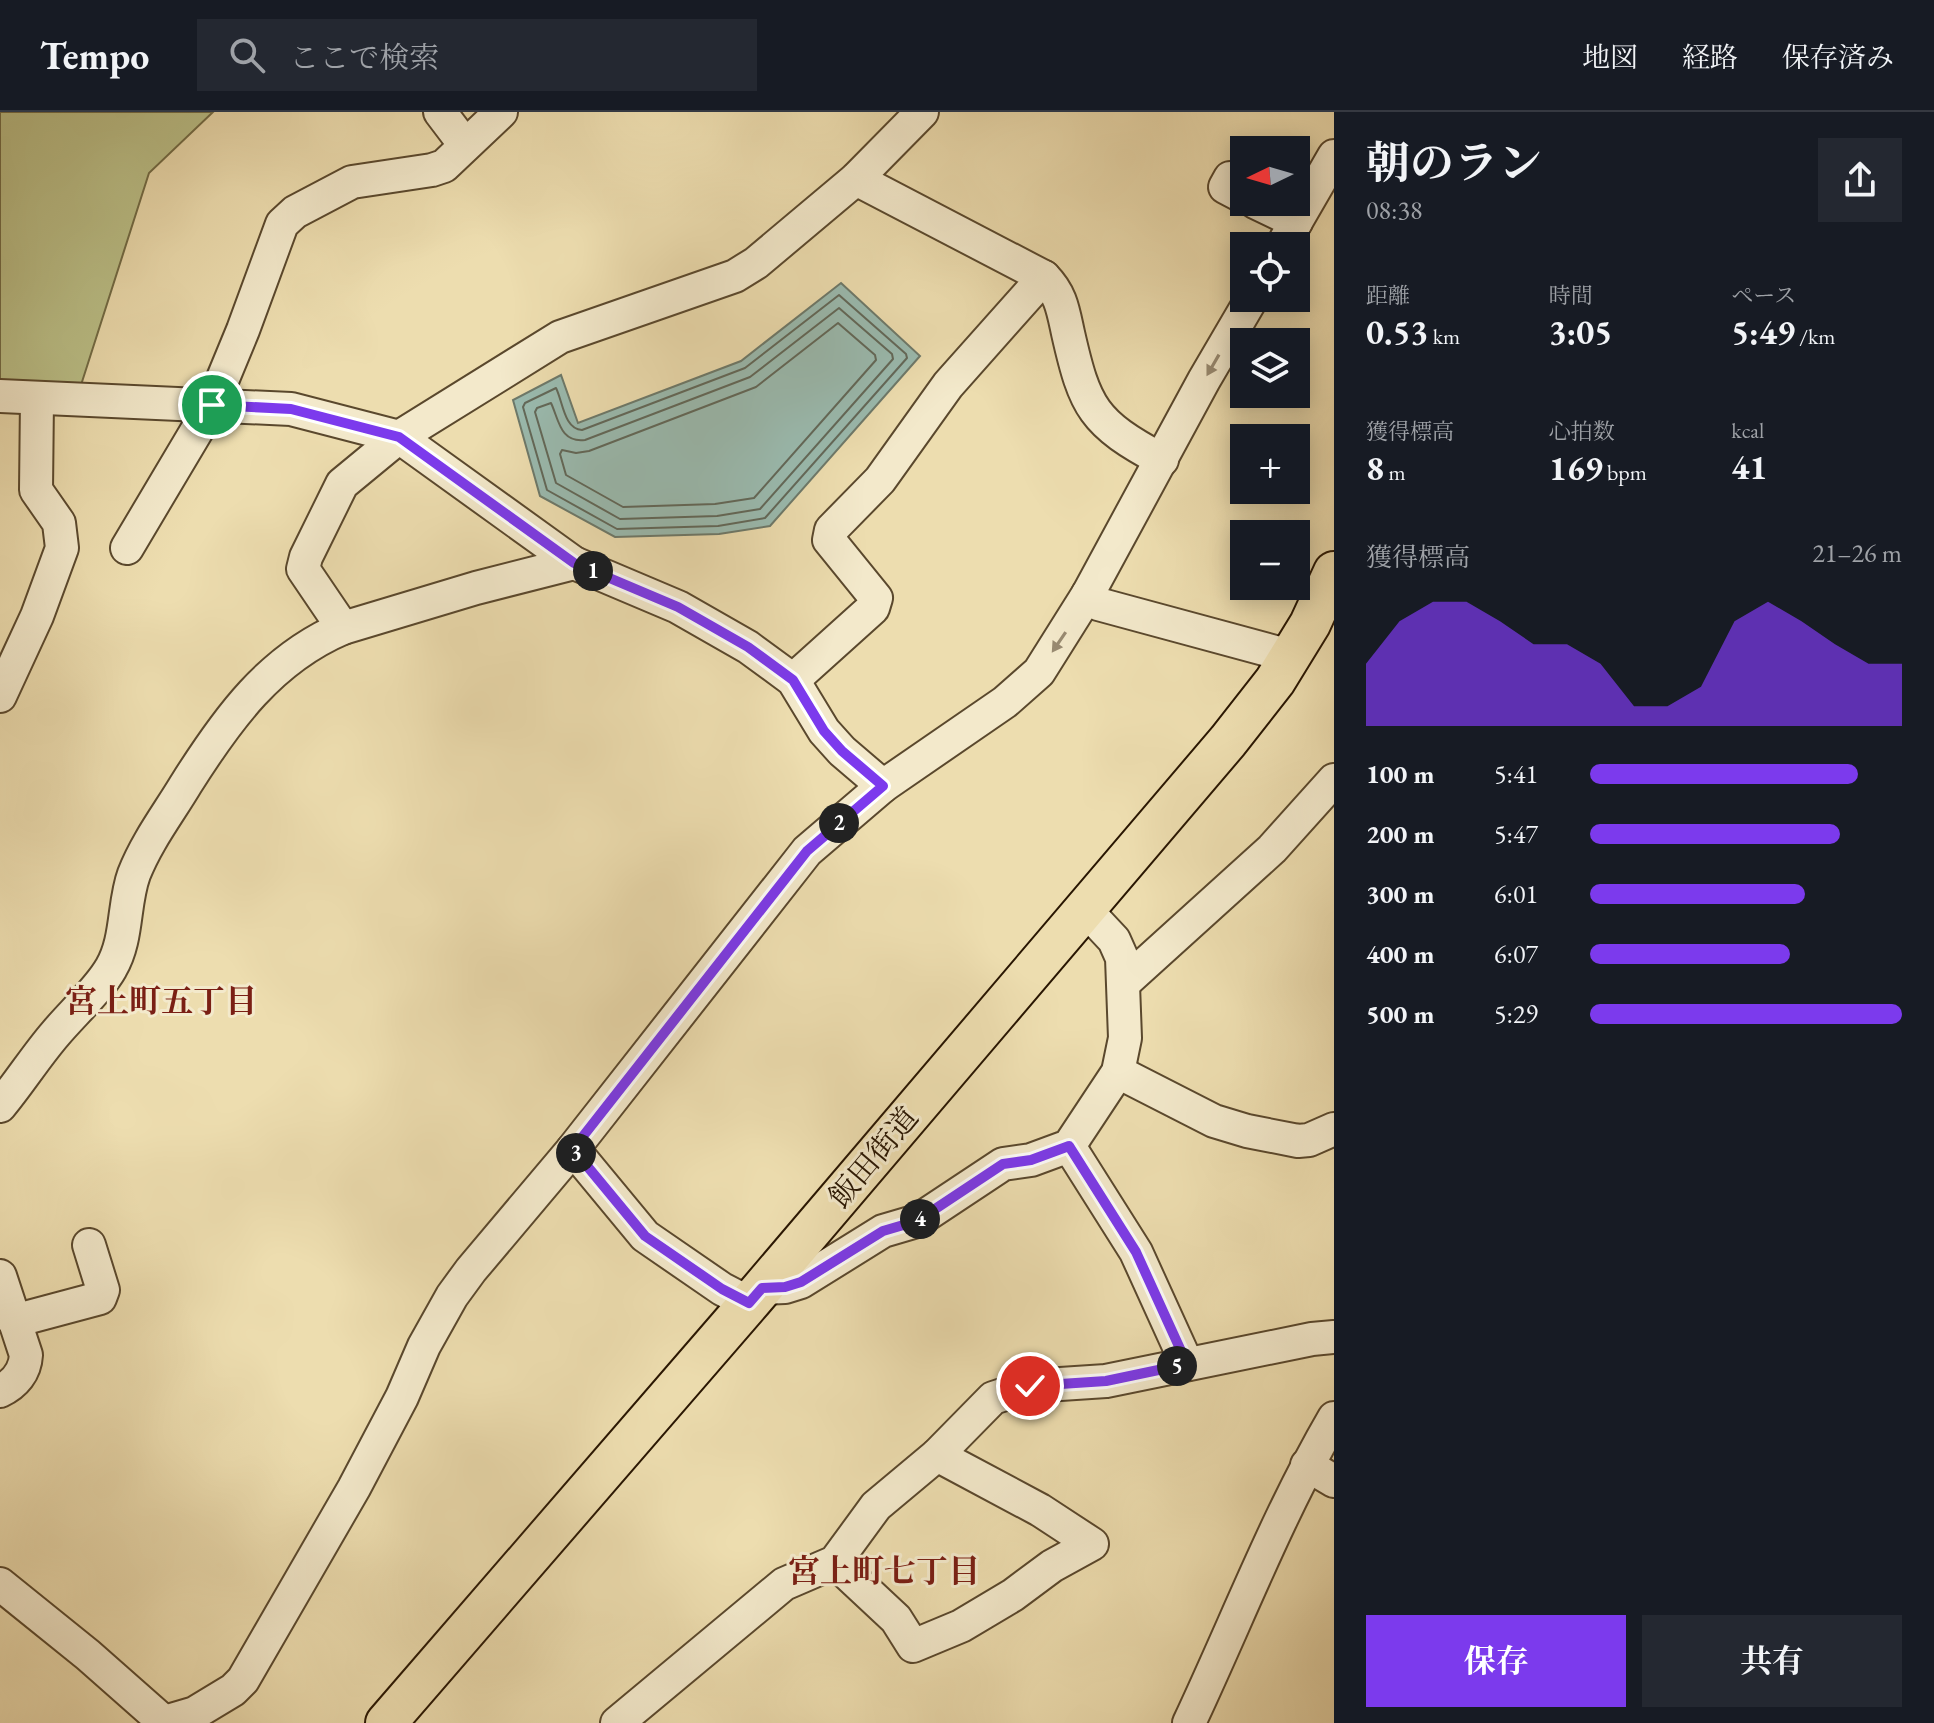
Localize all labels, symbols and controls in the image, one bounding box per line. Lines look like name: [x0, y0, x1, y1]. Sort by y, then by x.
search box: [197, 19, 757, 91]
text: Tempo: [40, 31, 149, 80]
icon: search: [225, 33, 269, 77]
text: ここで検索: [289, 38, 439, 77]
text: 地図: [1582, 39, 1638, 75]
text: 経路: [1682, 39, 1738, 75]
text: 保存済み: [1782, 39, 1894, 75]
text: 朝のラン: [1366, 134, 1542, 191]
north arrow: [1230, 136, 1310, 216]
map controls: [1230, 136, 1310, 600]
button: share: [1818, 138, 1902, 222]
text: 08:38: [1366, 193, 1422, 227]
button: locate: [1230, 232, 1310, 312]
text: 距離: [1366, 281, 1410, 310]
text: 時間: [1549, 281, 1593, 310]
text: ペース: [1731, 281, 1796, 310]
text: 0.53: [1366, 310, 1428, 354]
text: 3:05: [1549, 310, 1612, 354]
text: 5:49: [1731, 310, 1795, 354]
text: km: [1428, 322, 1460, 351]
text: /km: [1795, 322, 1836, 351]
button: layers: [1230, 328, 1310, 408]
one-way arrow: [1206, 354, 1220, 377]
pin: [178, 371, 246, 439]
icon: arrive: [190, 383, 234, 427]
text: kcal: [1731, 416, 1764, 445]
text: 獲得標高: [1366, 417, 1454, 446]
text: 心拍数: [1549, 417, 1615, 446]
button: +: [1230, 424, 1310, 504]
text: 41: [1731, 445, 1767, 489]
text: 8: [1366, 446, 1384, 490]
text: 169: [1549, 446, 1603, 490]
text: m: [1384, 458, 1406, 487]
text: bpm: [1603, 458, 1647, 487]
button: −: [1230, 520, 1310, 600]
text: 21–26 m: [1812, 536, 1902, 570]
text: 獲得標高: [1366, 540, 1470, 574]
pin: 1: [573, 551, 613, 591]
text: 1: [587, 556, 599, 585]
one-way arrow: [1052, 631, 1067, 652]
text: 100 m: [1366, 757, 1434, 791]
text: 5:41: [1494, 757, 1538, 791]
pin: 2: [819, 803, 859, 843]
text: 2: [833, 808, 845, 837]
text: 200 m: [1366, 817, 1434, 851]
text: 5:47: [1494, 817, 1538, 851]
text: 300 m: [1366, 877, 1434, 911]
text: 6:01: [1494, 877, 1538, 911]
text: 400 m: [1366, 937, 1434, 971]
text: 6:07: [1494, 937, 1538, 971]
district label: 宮上町五丁目: [65, 980, 257, 1022]
text: 500 m: [1366, 997, 1434, 1031]
text: 5:29: [1494, 997, 1538, 1031]
street label: 飯田街道: [819, 1099, 927, 1215]
pin: 3: [556, 1133, 596, 1173]
text: 3: [570, 1138, 582, 1167]
pin: 4: [900, 1199, 940, 1239]
text: 4: [914, 1204, 926, 1233]
pin: 5: [1157, 1346, 1197, 1386]
text: 5: [1171, 1351, 1183, 1380]
pin: [996, 1352, 1064, 1420]
icon: check: [1008, 1364, 1052, 1408]
district label: 宮上町七丁目: [788, 1550, 980, 1592]
button: 保存: [1366, 1615, 1626, 1707]
button: 共有: [1642, 1615, 1902, 1707]

